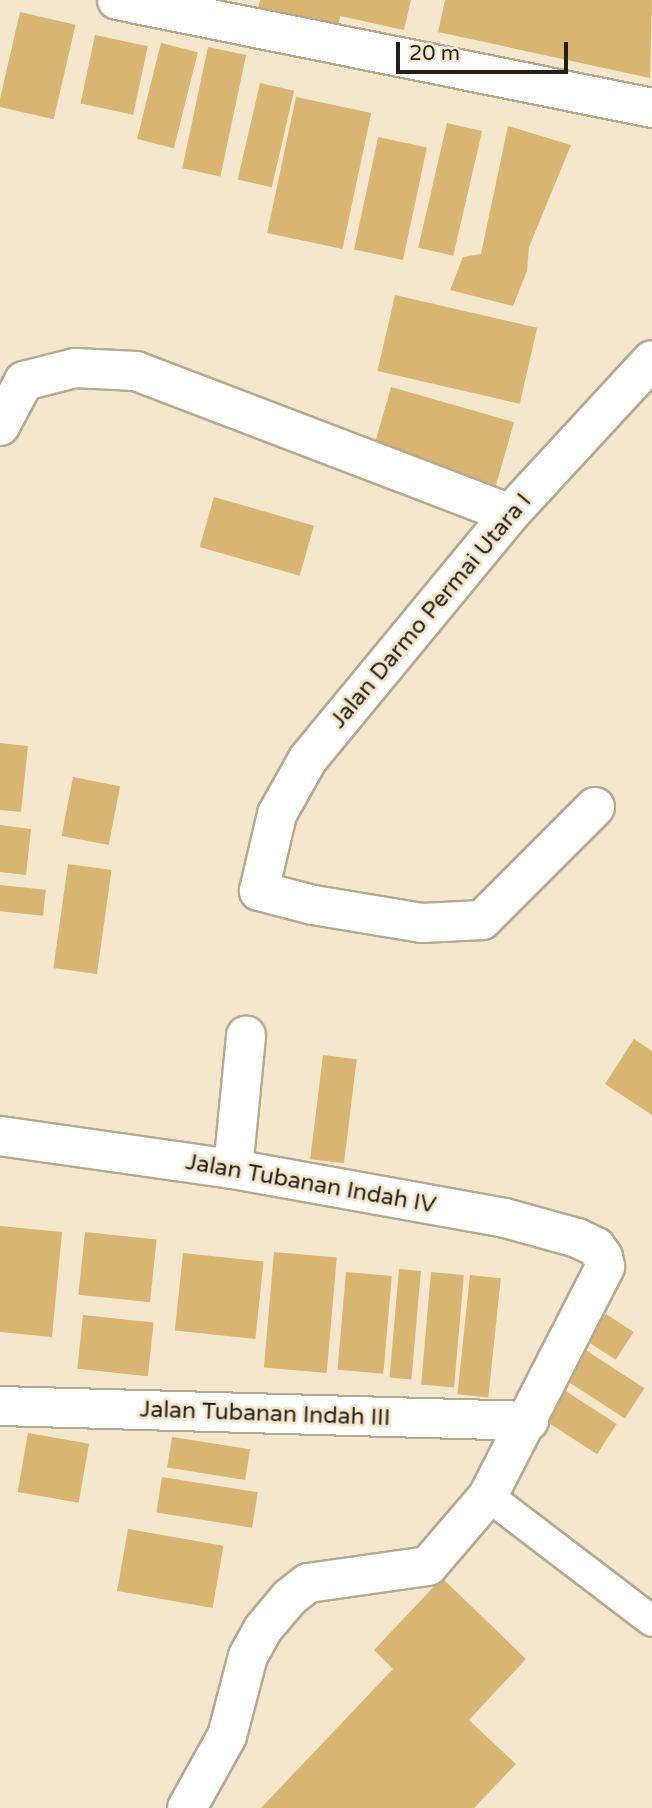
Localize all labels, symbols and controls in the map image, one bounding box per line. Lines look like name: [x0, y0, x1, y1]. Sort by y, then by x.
scale bar: [400, 28, 572, 72]
text: 20 m: [409, 41, 460, 66]
street label: Jalan Darmo Permai Utara I: [325, 488, 537, 734]
street label: Jalan Tubanan Indah IV: [184, 1148, 438, 1220]
street label: Jalan Tubanan Indah III: [139, 1396, 391, 1432]

